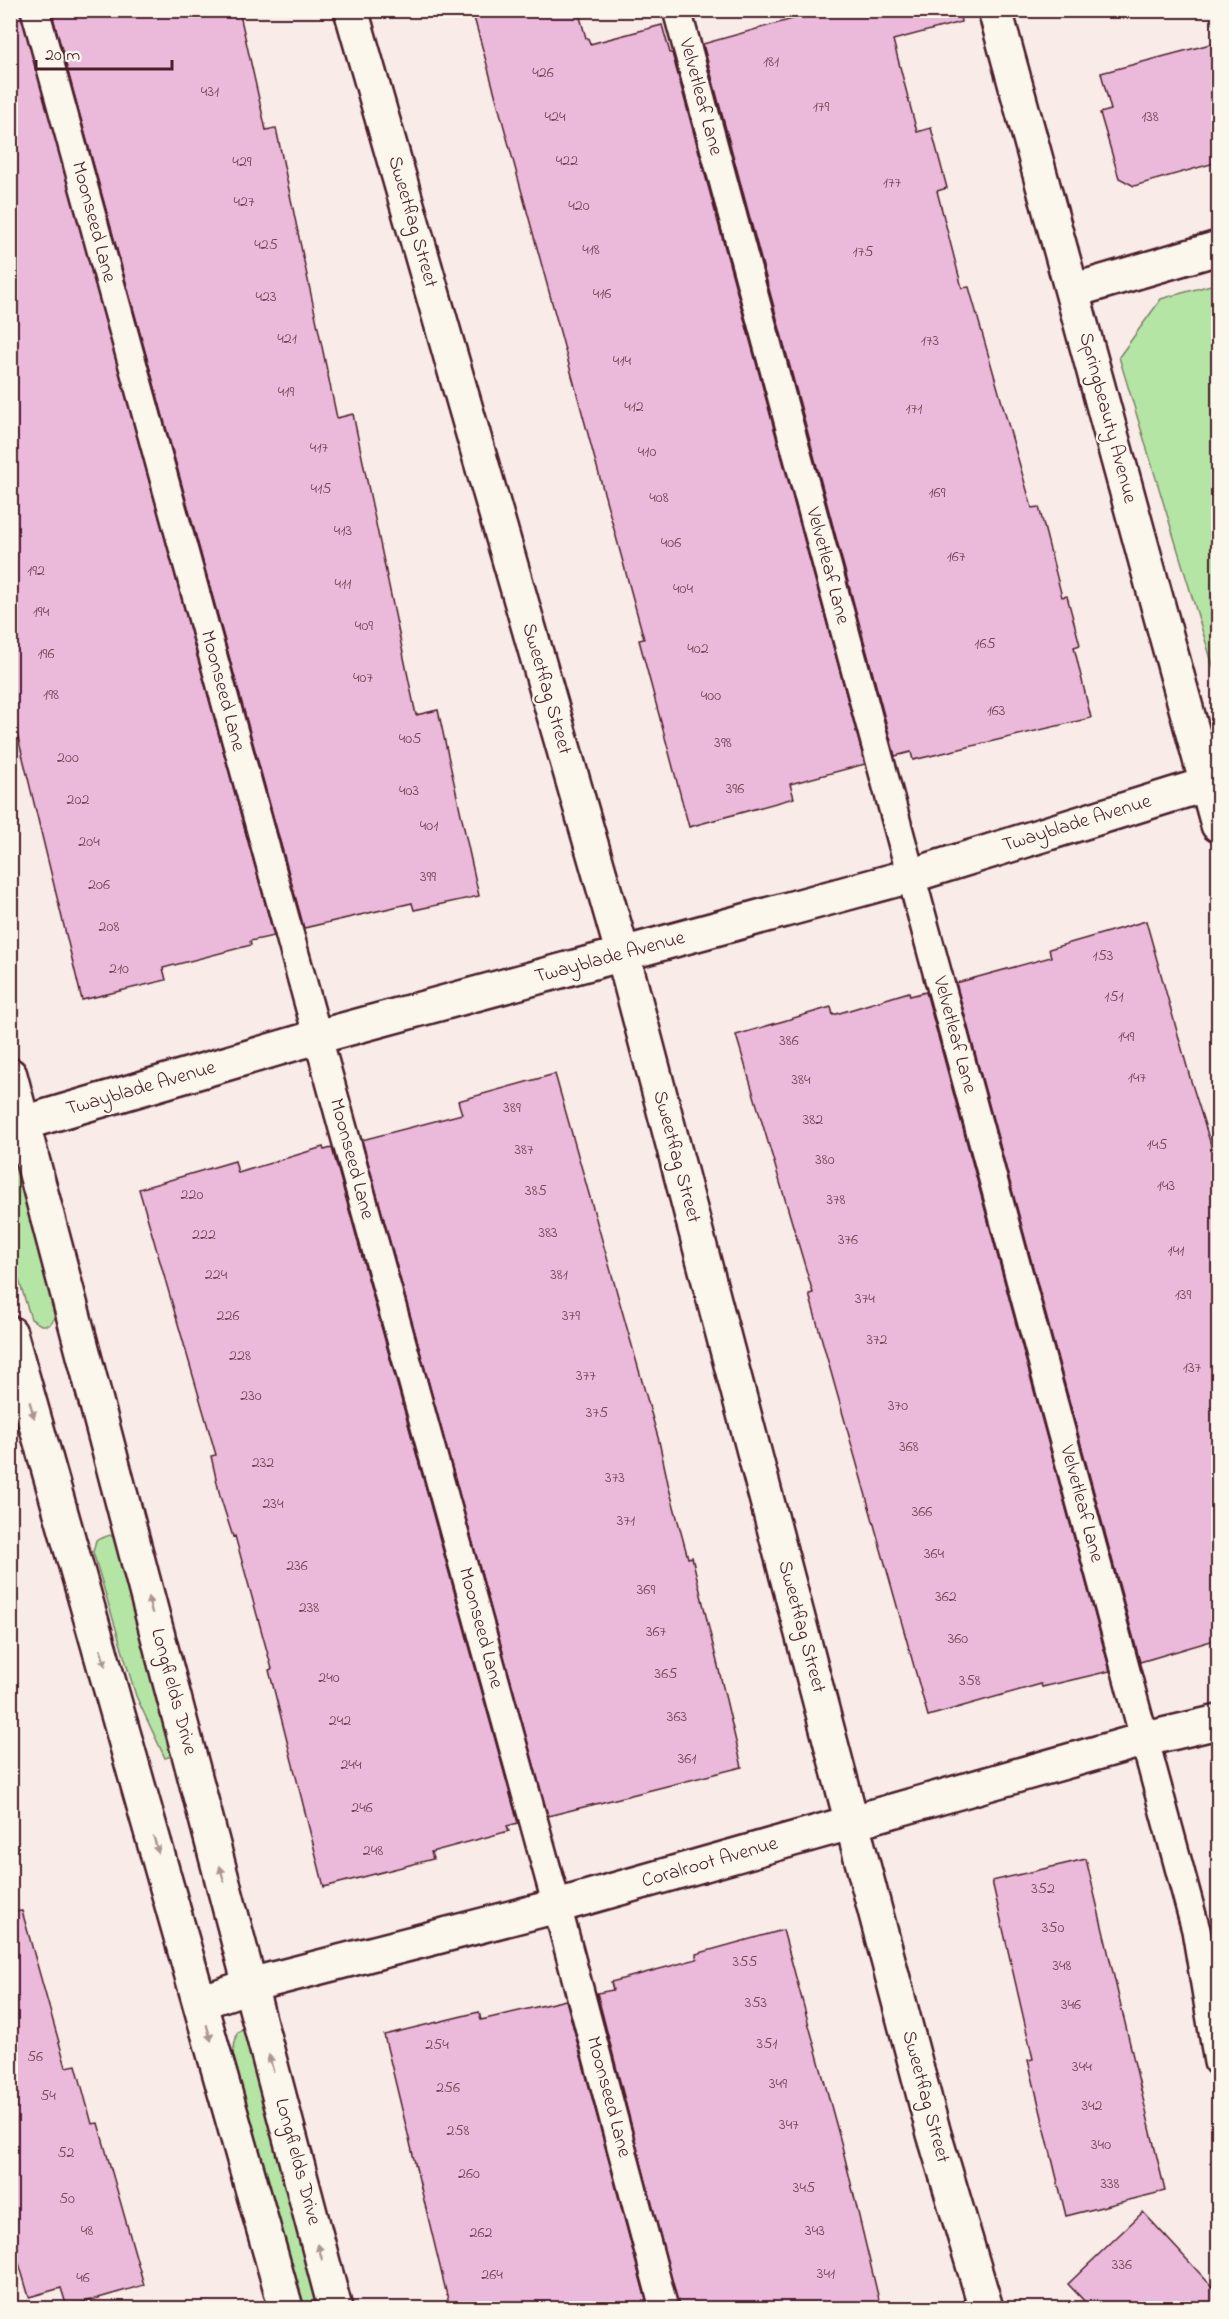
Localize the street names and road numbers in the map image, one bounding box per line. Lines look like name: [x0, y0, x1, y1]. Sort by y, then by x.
street label: Velvetleaf Lane: [670, 34, 730, 159]
street label: Sweetflag Street: [378, 153, 445, 292]
street label: Moonseed Lane: [63, 158, 123, 286]
street label: Springbeauty Avenue: [1069, 329, 1144, 507]
street label: Velvetleaf Lane: [797, 503, 857, 628]
street label: Sweetflag Street: [512, 620, 579, 759]
street label: Moonseed Lane: [192, 627, 252, 755]
street label: Twayblade Avenue: [999, 788, 1155, 860]
street label: Twayblade Avenue: [532, 924, 688, 992]
street label: Velvetleaf Lane: [924, 972, 984, 1097]
street label: Twayblade Avenue: [63, 1054, 219, 1124]
street label: Sweetflag Street: [643, 1088, 708, 1227]
street label: Moonseed Lane: [321, 1095, 381, 1223]
street label: Velvetleaf Lane: [1051, 1441, 1111, 1566]
street label: Sweetflag Street: [768, 1558, 833, 1697]
street label: Moonseed Lane: [450, 1564, 510, 1692]
street label: Longfields Drive: [141, 1625, 204, 1759]
street label: Coralroot Avenue: [639, 1830, 781, 1896]
street label: Sweetflag Street: [892, 2028, 957, 2167]
street label: Moonseed Lane: [578, 2033, 638, 2161]
street label: Longfields Drive: [265, 2095, 328, 2229]

